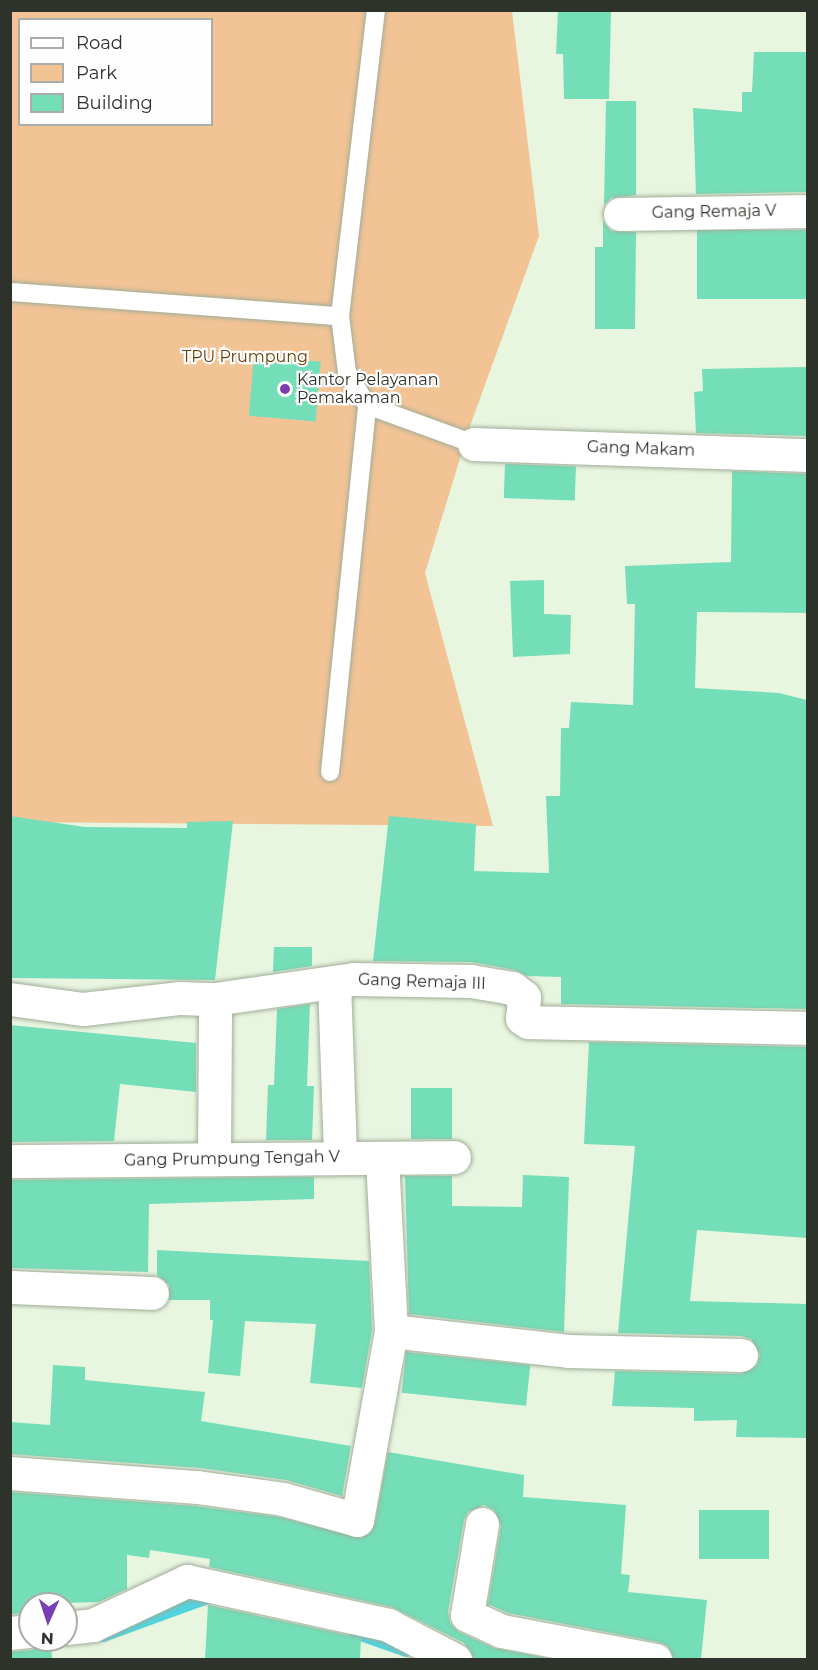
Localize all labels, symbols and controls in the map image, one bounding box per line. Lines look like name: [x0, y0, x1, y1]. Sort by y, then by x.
legend: [18, 18, 213, 126]
text: Road: [76, 32, 123, 54]
text: Park: [76, 62, 117, 84]
text: Building: [76, 92, 153, 114]
street label: Gang Remaja V: [652, 201, 776, 223]
park label: TPU Prumpung: [182, 347, 308, 367]
place label: Kantor Pelayanan Pemakaman: [297, 370, 438, 408]
marker: Kantor Pelayanan Pemakaman: [278, 382, 292, 396]
street label: Gang Makam: [587, 438, 695, 460]
street label: Gang Remaja III: [358, 970, 486, 994]
street label: Gang Prumpung Tengah V: [124, 1148, 340, 1170]
north arrow: [18, 1592, 78, 1652]
text: N: [40, 1629, 54, 1648]

